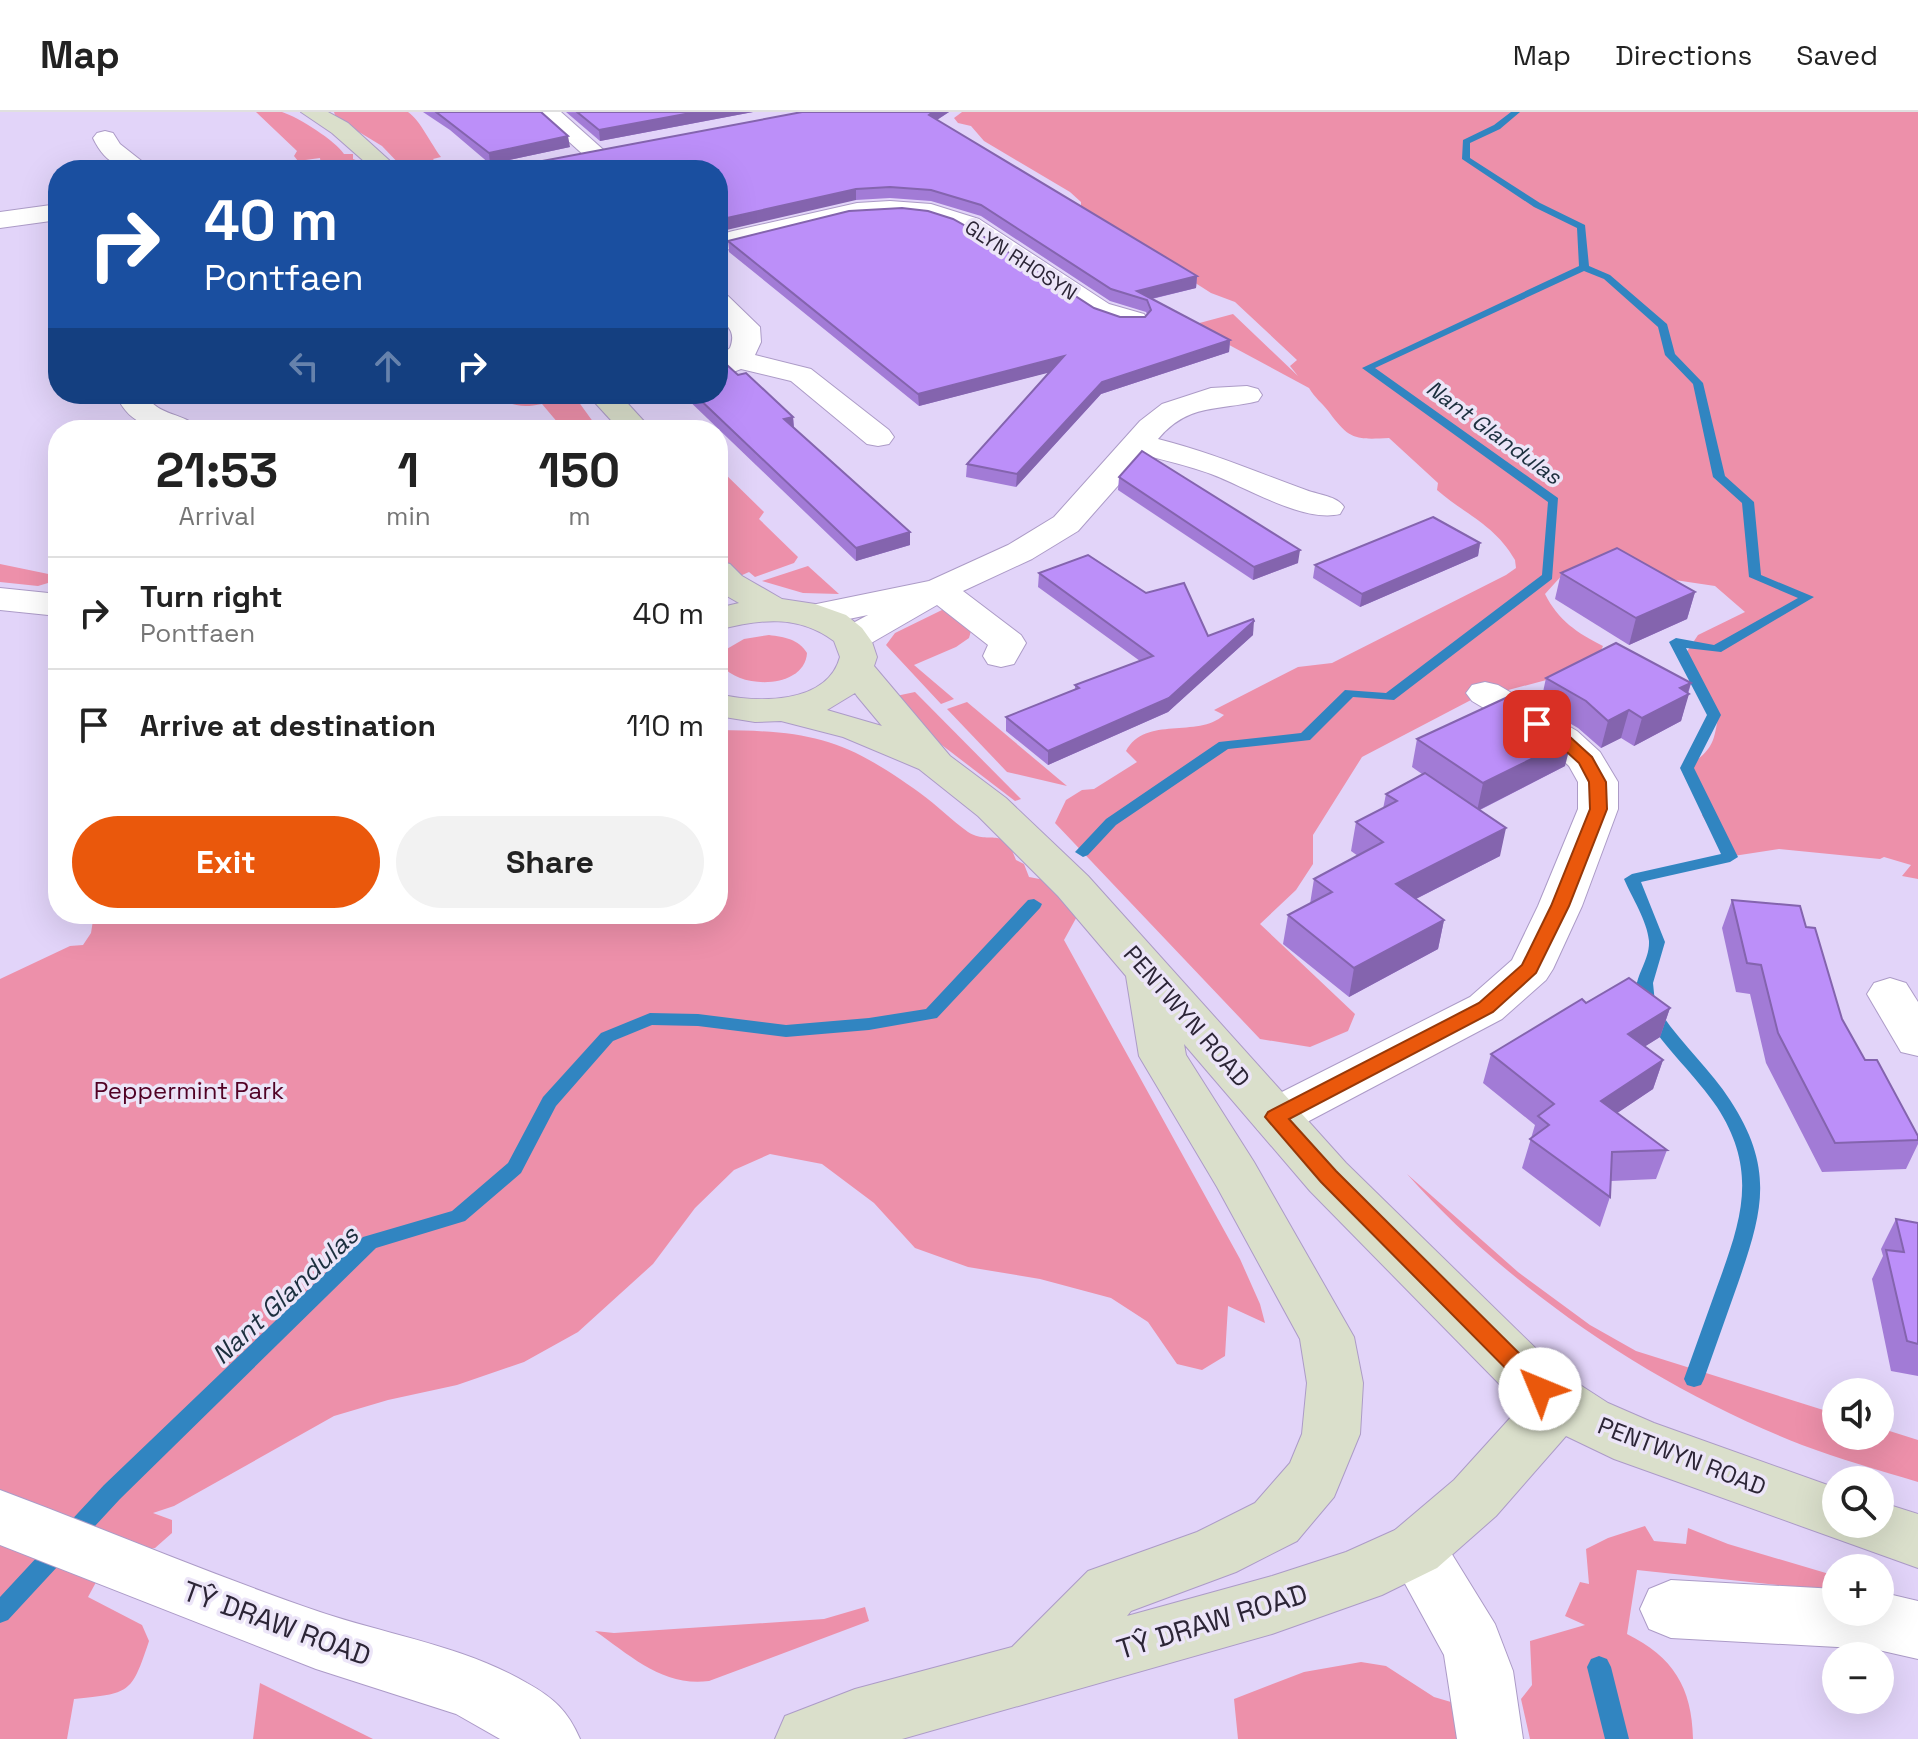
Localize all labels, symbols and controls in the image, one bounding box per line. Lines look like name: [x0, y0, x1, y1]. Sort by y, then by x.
text: Map: [40, 31, 120, 79]
text: Map: [1513, 37, 1571, 73]
text: Directions: [1615, 37, 1752, 73]
text: Saved: [1796, 37, 1878, 73]
text: 40 m: [204, 185, 338, 256]
icon: right: [72, 192, 176, 296]
street label: GLYN RHOSYN: [960, 214, 1082, 306]
text: Pontfaen: [204, 255, 364, 301]
icon: left: [282, 344, 326, 388]
icon: ahead: [366, 344, 410, 388]
icon: right: [450, 344, 494, 388]
water label: Nant Glandulas: [1421, 374, 1568, 491]
text: 21:53: [156, 440, 278, 501]
text: 1: [398, 440, 419, 501]
text: 150: [539, 440, 620, 501]
text: Arrival: [178, 499, 256, 533]
text: min: [386, 499, 431, 533]
text: m: [568, 499, 591, 533]
text: Turn right: [140, 577, 283, 616]
icon: right: [72, 591, 116, 635]
text: 40 m: [633, 594, 704, 633]
text: Pontfaen: [140, 616, 255, 650]
pin: [1503, 690, 1571, 758]
icon: arrive: [1515, 702, 1559, 746]
icon: arrive: [72, 703, 116, 747]
text: Arrive at destination: [140, 706, 436, 745]
text: 110 m: [626, 706, 704, 745]
button: Exit: [72, 816, 380, 908]
button: Share: [396, 816, 704, 908]
street label: PENTWYN ROAD: [1117, 939, 1257, 1093]
park label: Peppermint Park: [94, 1075, 284, 1106]
water label: Nant Glandulas: [204, 1217, 366, 1372]
position arrow: [1498, 1347, 1582, 1431]
map controls: [1822, 1378, 1894, 1714]
button: sound: [1822, 1378, 1894, 1450]
street label: PENTWYN ROAD: [1593, 1410, 1771, 1502]
button: search: [1822, 1466, 1894, 1538]
button: +: [1822, 1554, 1894, 1626]
street label: TŶ DRAW ROAD: [178, 1572, 376, 1674]
street label: TŶ DRAW ROAD: [1112, 1575, 1312, 1667]
button: −: [1822, 1642, 1894, 1714]

